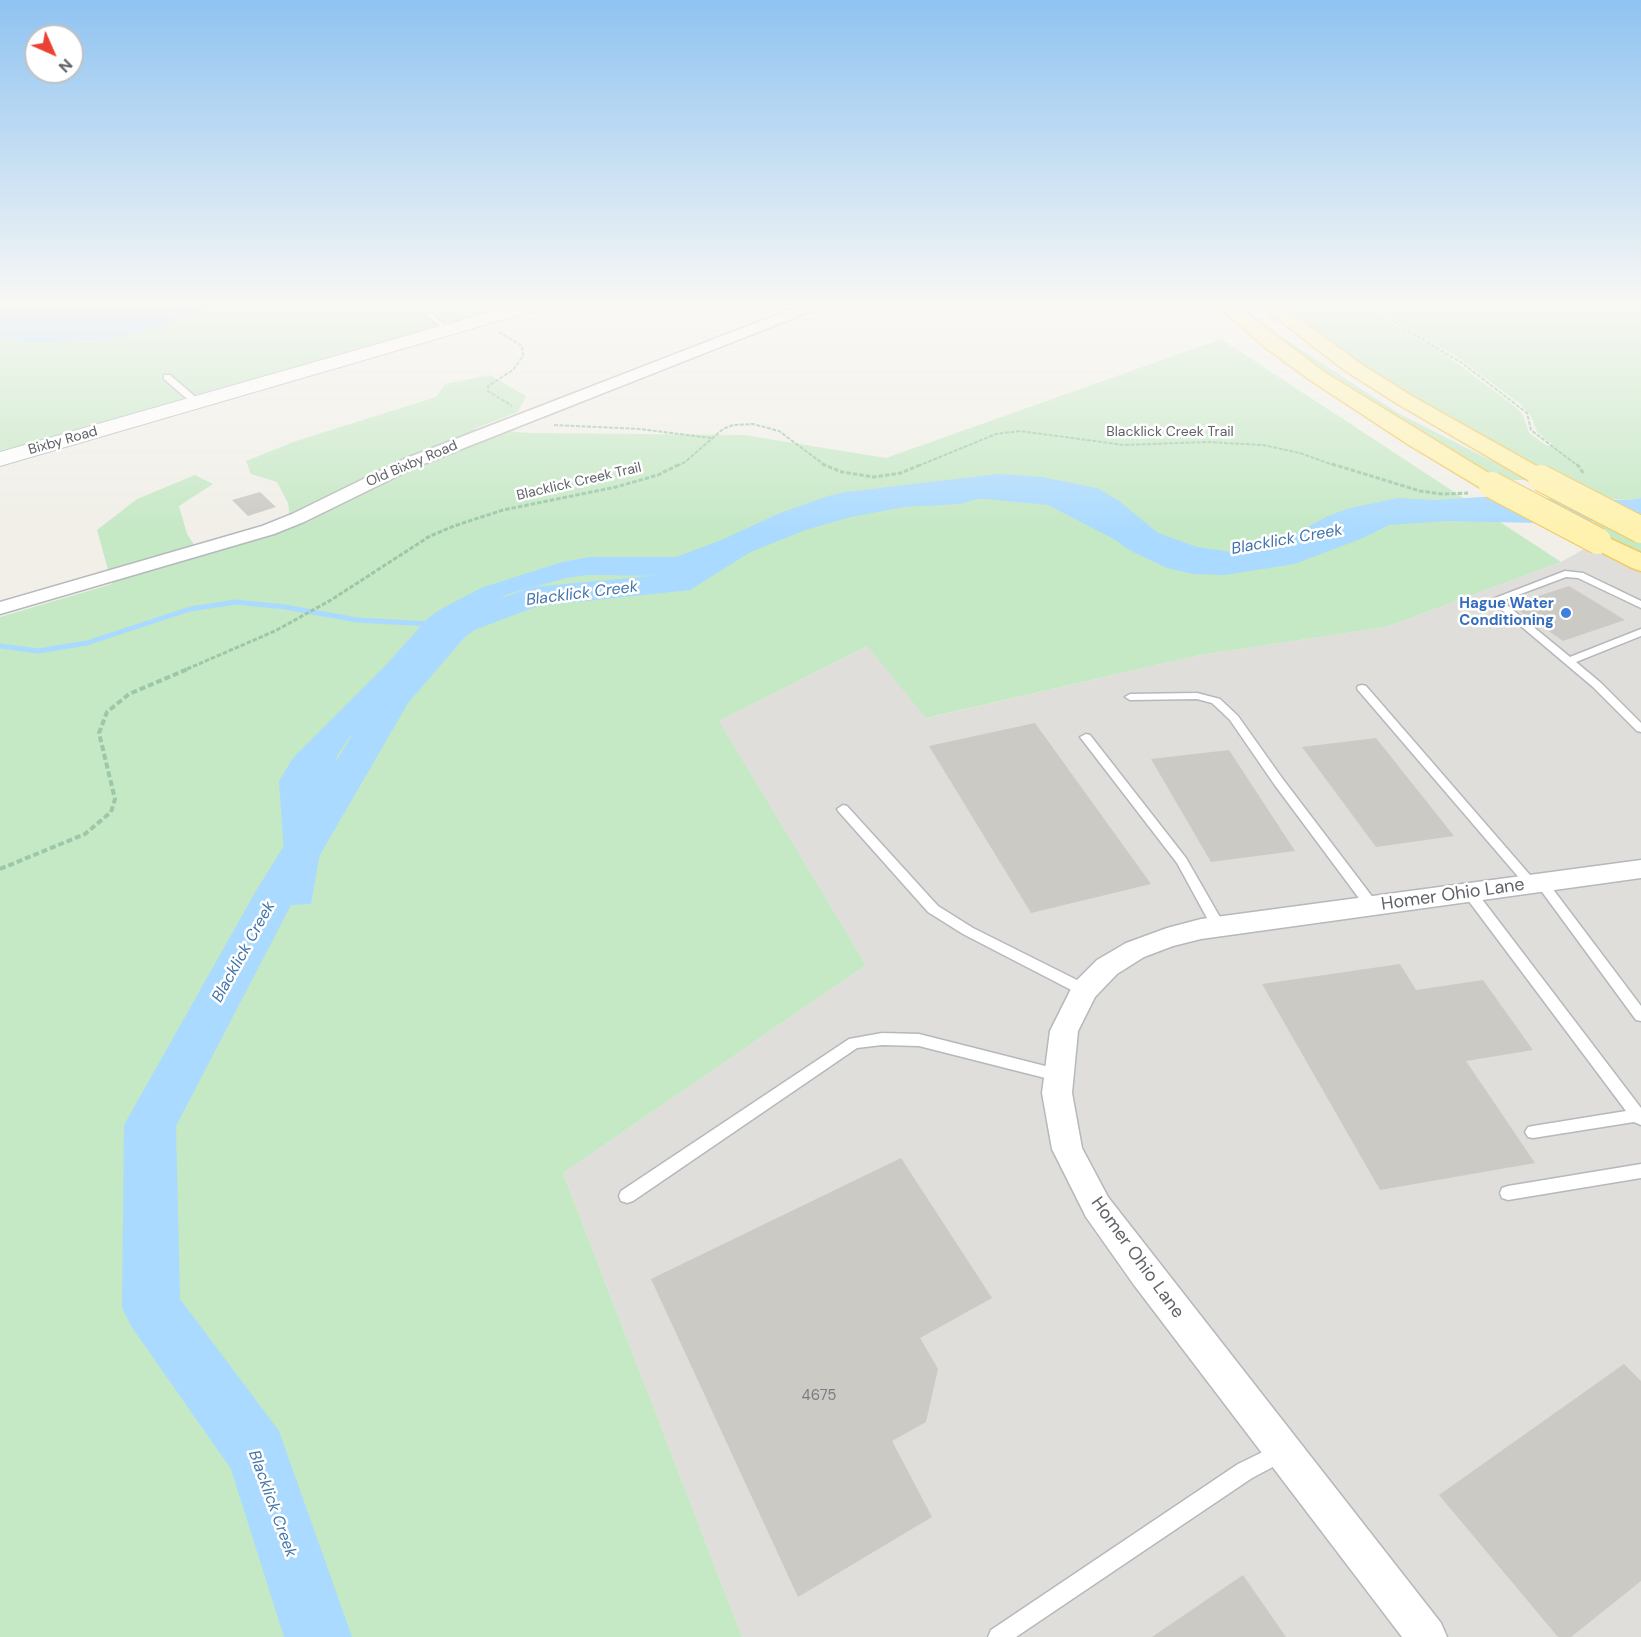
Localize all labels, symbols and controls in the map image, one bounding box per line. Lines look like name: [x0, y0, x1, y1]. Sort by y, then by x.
north arrow: [24, 24, 84, 84]
text: N: [54, 54, 77, 77]
street label: Bixby Road: [27, 423, 99, 459]
street label: Blacklick Creek Trail: [1106, 424, 1234, 440]
street label: Old Bixby Road: [364, 437, 460, 491]
street label: Blacklick Creek Trail: [515, 459, 643, 505]
water label: Blacklick Creek: [1230, 521, 1344, 559]
water label: Blacklick Creek: [525, 578, 639, 610]
place label: Hague Water Conditioning: [1459, 595, 1554, 630]
marker: Hague Water Conditioning: [1559, 606, 1573, 620]
street label: Homer Ohio Lane: [1380, 874, 1526, 916]
water label: Blacklick Creek: [208, 898, 280, 1006]
street label: Homer Ohio Lane: [1086, 1193, 1188, 1323]
house number: 4675: [802, 1387, 836, 1405]
water label: Blacklick Creek: [244, 1448, 300, 1560]

